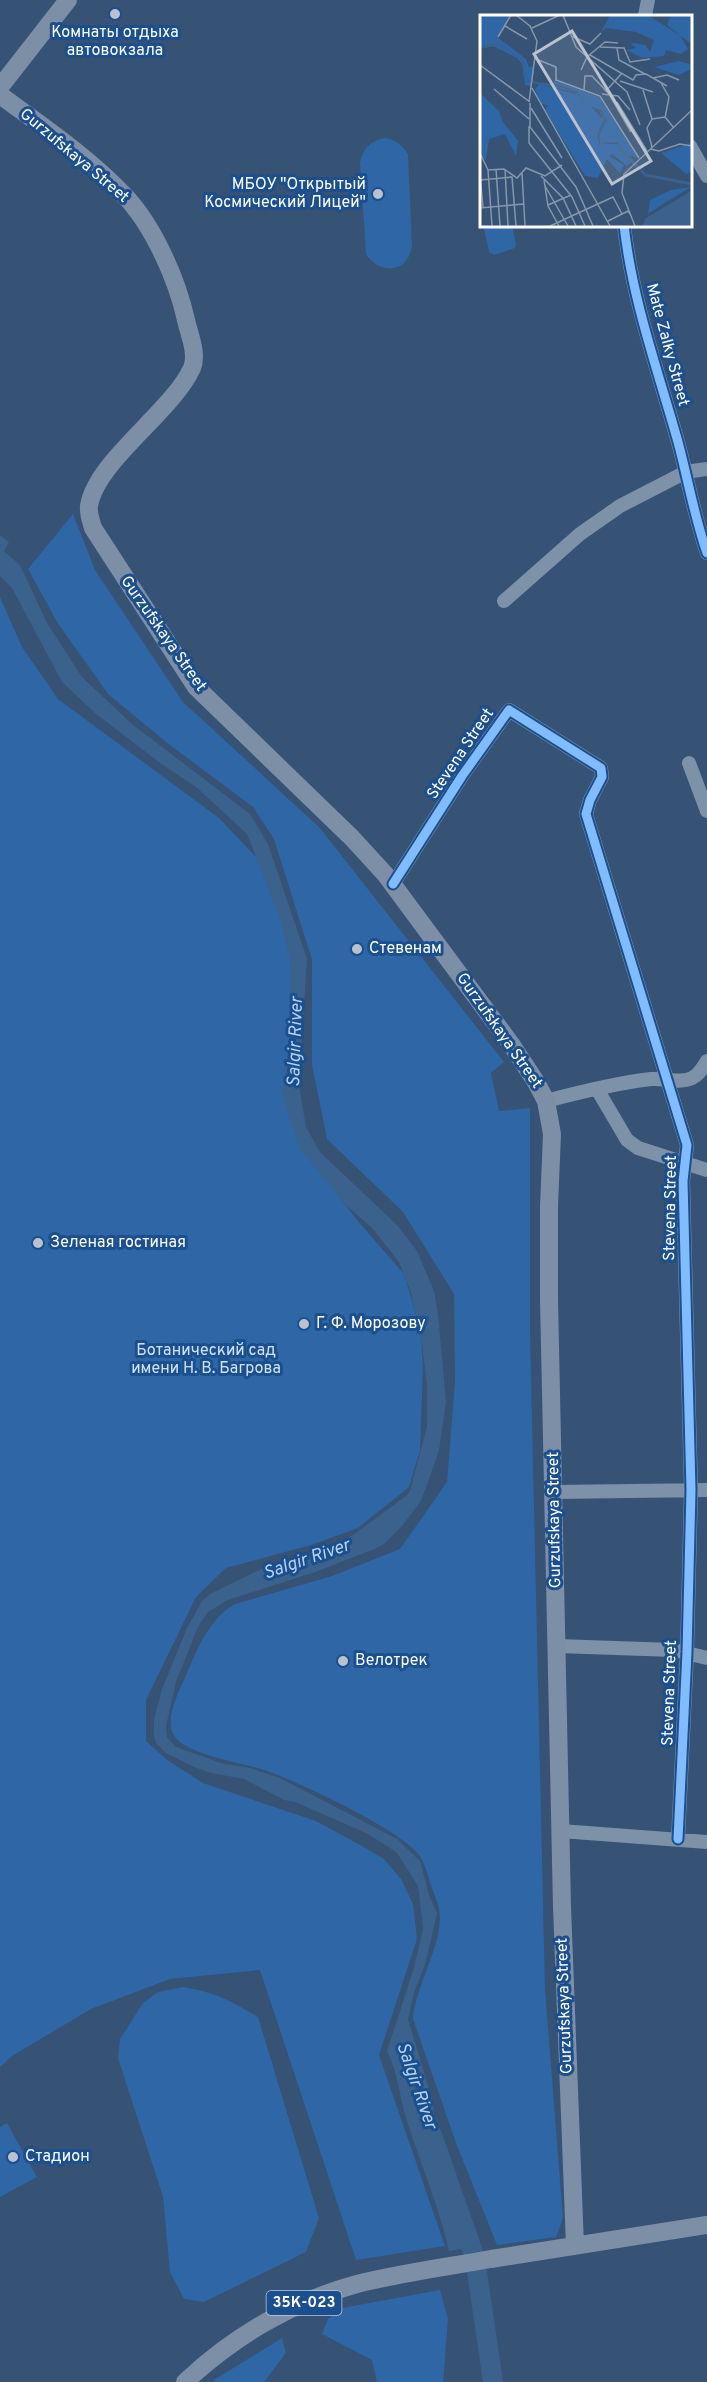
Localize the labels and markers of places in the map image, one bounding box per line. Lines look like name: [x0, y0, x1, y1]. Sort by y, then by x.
marker: Комнаты отдыха автовокзала: [108, 7, 122, 21]
place label: Комнаты отдыха автовокзала: [51, 23, 179, 61]
place label: МБОУ "Открытый Космический Лицей": [204, 175, 366, 213]
marker: МБОУ "Открытый Космический Лицей": [371, 187, 385, 201]
place label: Стевенам: [369, 939, 442, 959]
marker: Стевенам: [350, 942, 364, 956]
place label: Зеленая гостиная: [50, 1233, 186, 1253]
marker: Зеленая гостиная: [31, 1236, 45, 1250]
place label: Г. Ф. Морозову: [316, 1314, 426, 1334]
marker: Г. Ф. Морозову: [297, 1317, 311, 1331]
place label: Велотрек: [355, 1651, 428, 1671]
marker: Велотрек: [336, 1654, 350, 1668]
place label: Стадион: [25, 2147, 90, 2167]
marker: Стадион: [6, 2150, 20, 2164]

